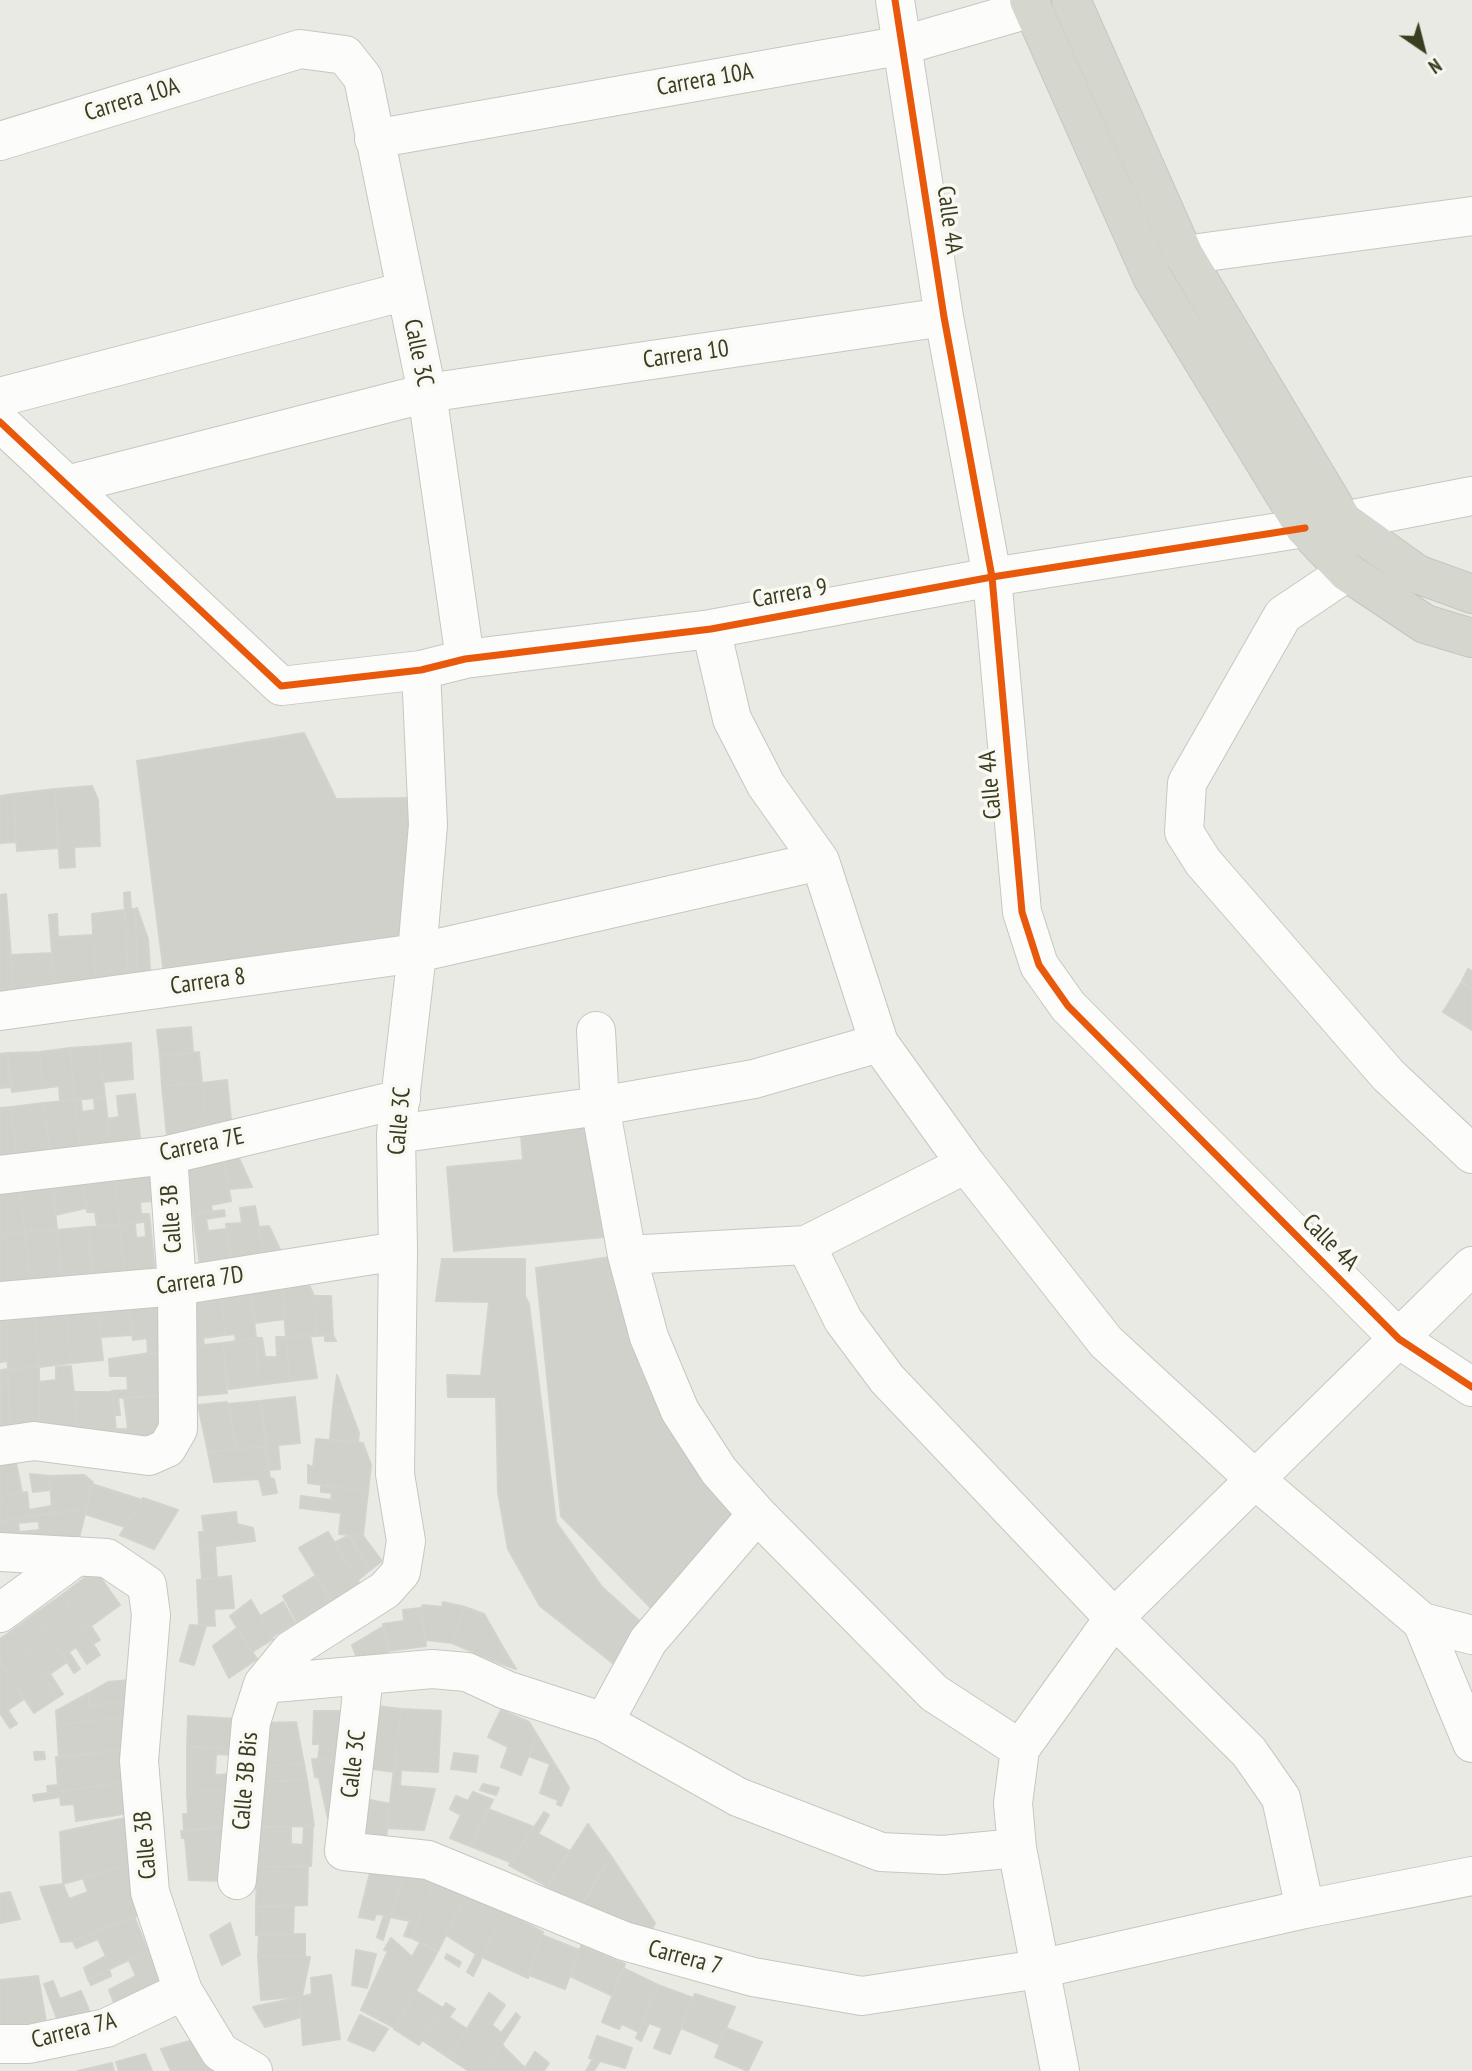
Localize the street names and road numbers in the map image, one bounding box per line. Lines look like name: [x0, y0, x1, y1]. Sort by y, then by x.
street label: Carrera 10A: [654, 57, 756, 103]
street label: Carrera 10A: [81, 72, 183, 128]
street label: Calle 4A: [930, 184, 968, 256]
street label: Calle 3C: [397, 317, 439, 389]
street label: Carrera 10: [641, 335, 731, 375]
street label: Carrera 9: [750, 573, 830, 615]
street label: Calle 4A: [974, 750, 1008, 820]
street label: Carrera 8: [169, 962, 247, 1002]
street label: Calle 3C: [383, 1086, 417, 1156]
street label: Carrera 7E: [157, 1122, 247, 1168]
street label: Calle 3B: [155, 1184, 189, 1254]
street label: Calle 4A: [1296, 1209, 1364, 1277]
street label: Carrera 7D: [154, 1261, 246, 1301]
street label: Calle 3C: [336, 1728, 372, 1800]
street label: Calle 3B Bis: [227, 1731, 265, 1831]
street label: Calle 3B: [129, 1810, 163, 1880]
street label: Carrera 7: [645, 1934, 725, 1982]
street label: Carrera 7A: [29, 2007, 119, 2055]

